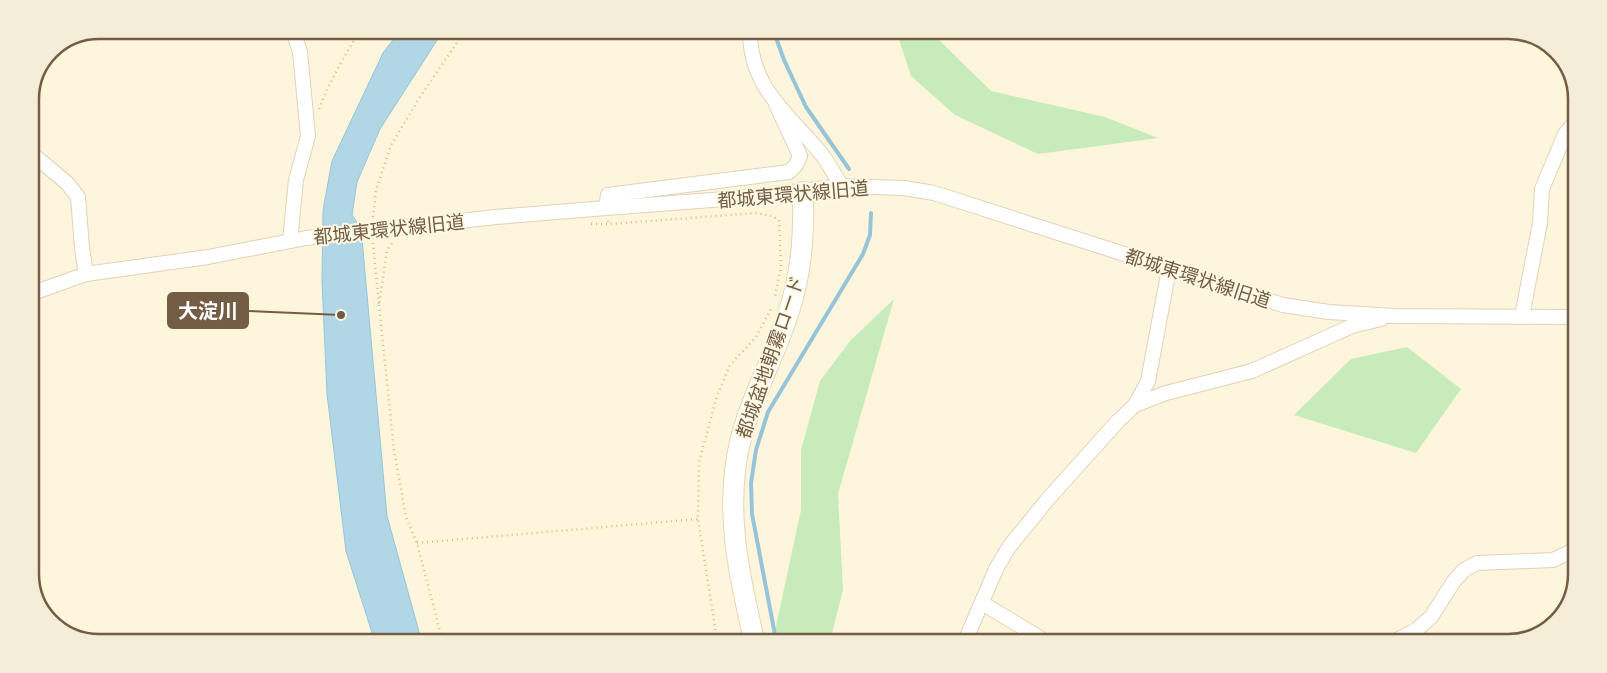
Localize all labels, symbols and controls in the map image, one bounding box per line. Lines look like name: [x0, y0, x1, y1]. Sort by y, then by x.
street label: 都城東環状線旧道: [716, 175, 870, 213]
street label: 都城東環状線旧道: [312, 209, 466, 249]
street label: 都城東環状線旧道: [1122, 243, 1274, 313]
street label: 都城盆地朝霧ロード: [731, 272, 809, 442]
callout: 大淀川: [168, 293, 248, 328]
text: 大淀川: [178, 298, 238, 324]

